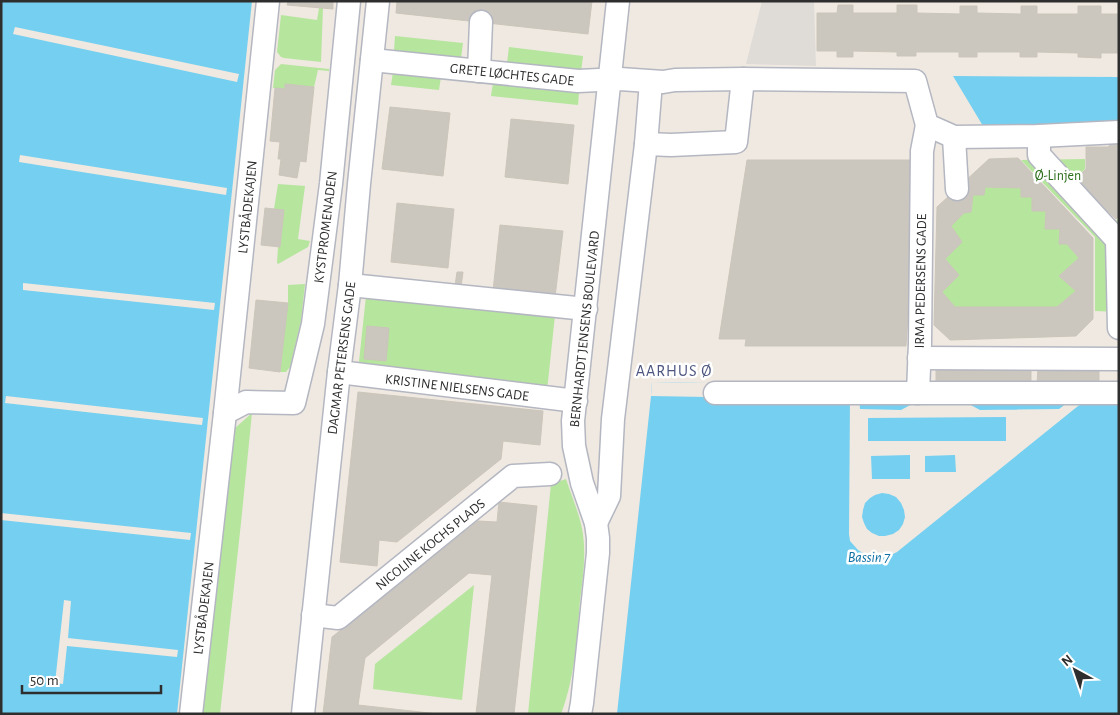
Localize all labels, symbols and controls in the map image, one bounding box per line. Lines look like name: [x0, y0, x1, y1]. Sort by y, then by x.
street label: GRETE LØCHTES GADE: [449, 61, 575, 88]
street label: LYSTBÅDEKAJEN: [234, 160, 260, 254]
park label: Ø-Linjen: [1035, 168, 1081, 183]
street label: KYSTPROMENADEN: [312, 170, 340, 284]
street label: IRMA PEDERSENS GADE: [913, 213, 929, 348]
street label: BERNHARDT JENSENS BOULEVARD: [568, 230, 602, 428]
street label: DAGMAR PETERSENS GADE: [326, 281, 358, 435]
district label: AARHUS Ø: [636, 363, 712, 379]
street label: KRISTINE NIELSENS GADE: [384, 372, 530, 404]
street label: NICOLINE KOCHS PLADS: [373, 496, 488, 593]
water label: Bassin 7: [848, 550, 891, 565]
street label: LYSTBÅDEKAJEN: [189, 561, 217, 655]
north arrow: [1050, 645, 1100, 695]
text: N: [1059, 652, 1076, 669]
scale bar: [22, 662, 161, 694]
text: 50 m: [30, 673, 59, 688]

